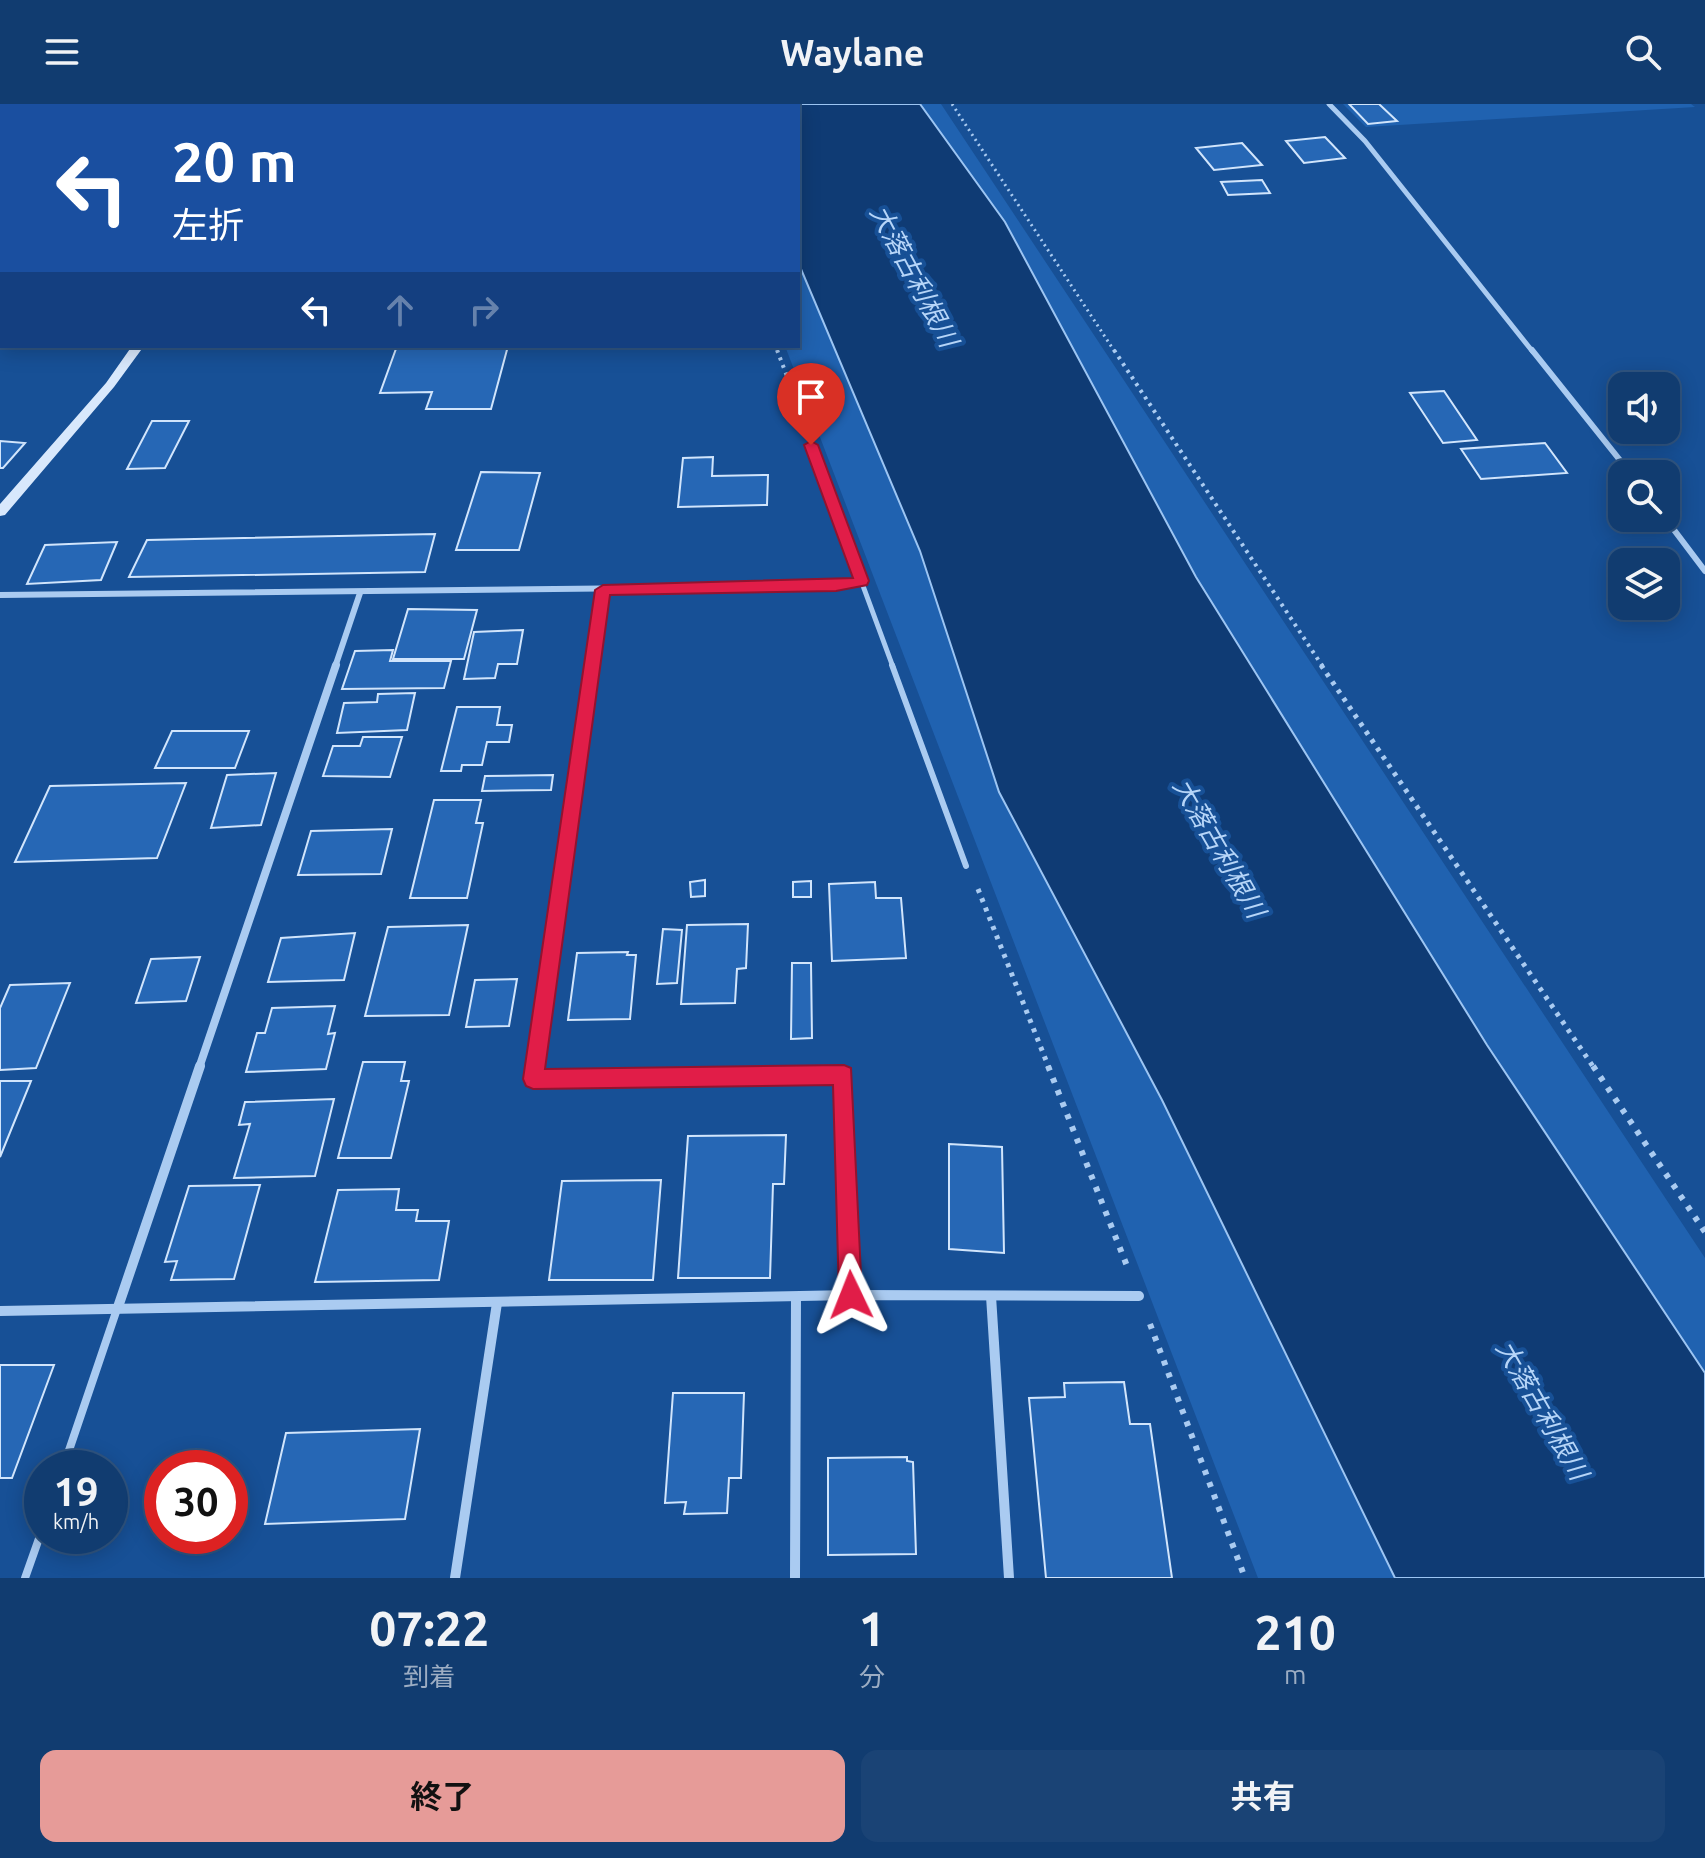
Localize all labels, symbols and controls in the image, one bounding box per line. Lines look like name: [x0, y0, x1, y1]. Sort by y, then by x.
icon: menu: [40, 30, 84, 74]
icon: search: [1621, 30, 1665, 74]
text: Waylane: [781, 32, 924, 73]
text: 20 m: [172, 130, 297, 193]
icon: left: [40, 136, 144, 240]
water label: 大落古利根川: [865, 200, 965, 354]
text: 左折: [172, 204, 244, 245]
icon: left: [294, 288, 338, 332]
icon: ahead: [378, 288, 422, 332]
icon: right: [462, 288, 506, 332]
pin: [777, 363, 845, 445]
map controls: [1608, 372, 1680, 620]
button: sound: [1608, 372, 1680, 444]
icon: arrive: [789, 375, 833, 419]
button: search: [1608, 460, 1680, 532]
button: layers: [1608, 548, 1680, 620]
water label: 大落古利根川: [1168, 773, 1272, 925]
position arrow: [809, 1253, 893, 1337]
water label: 大落古利根川: [1491, 1335, 1595, 1487]
speed limit sign: 30: [144, 1450, 248, 1554]
text: 19: [53, 1469, 99, 1514]
text: km/h: [53, 1510, 99, 1533]
text: 07:22: [369, 1601, 489, 1655]
text: 1: [858, 1601, 885, 1655]
text: 210: [1255, 1605, 1336, 1659]
text: m: [1284, 1660, 1306, 1689]
text: 到着: [403, 1662, 455, 1691]
text: 分: [859, 1662, 885, 1691]
button: 終了: [40, 1750, 845, 1842]
button: 共有: [861, 1750, 1665, 1842]

